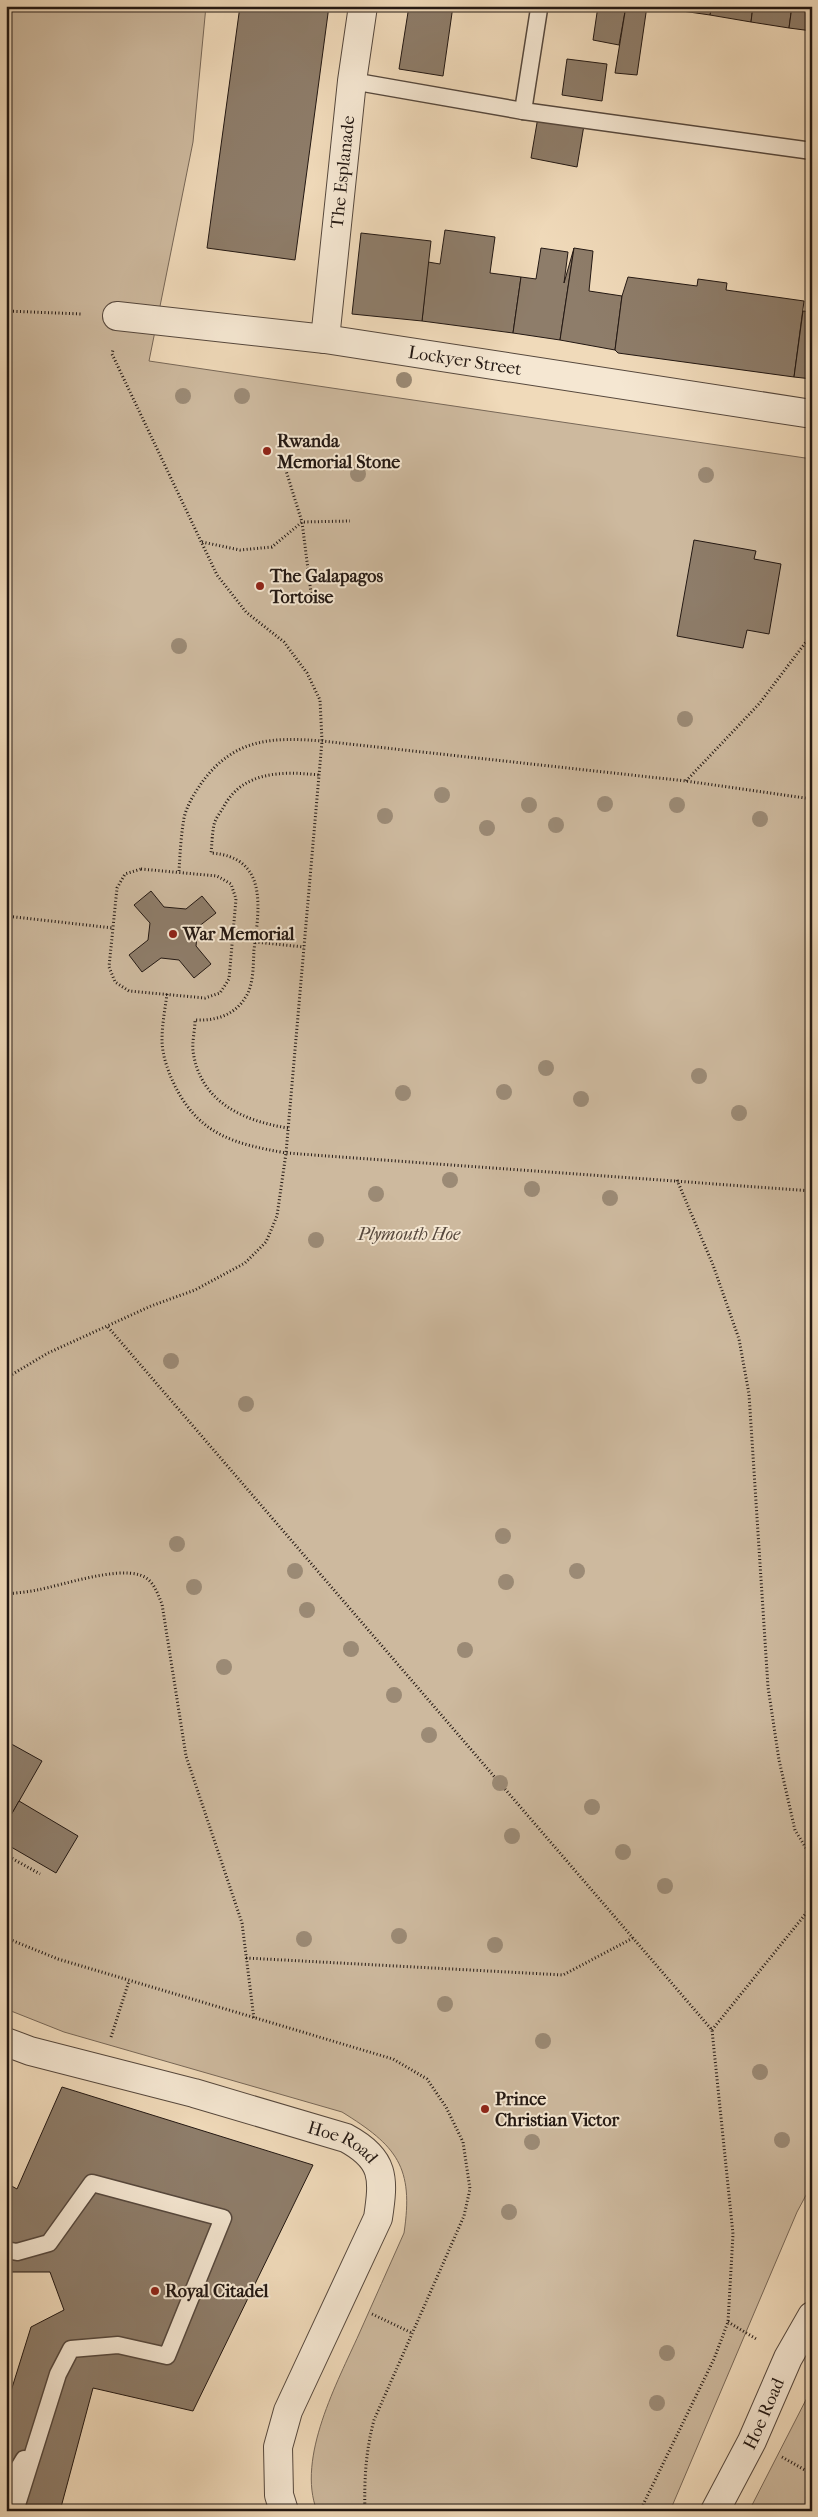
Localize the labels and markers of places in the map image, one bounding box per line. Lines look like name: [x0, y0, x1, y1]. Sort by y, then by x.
place label: Rwanda Memorial Stone: [276, 431, 400, 473]
marker: Rwanda Memorial Stone: [261, 445, 273, 457]
place label: The Galapagos Tortoise: [269, 566, 383, 608]
marker: The Galapagos Tortoise: [254, 580, 266, 592]
place label: War Memorial: [182, 924, 296, 945]
marker: War Memorial: [167, 928, 179, 940]
place label: Prince Christian Victor: [495, 2089, 619, 2131]
marker: Prince Christian Victor: [479, 2103, 491, 2115]
place label: Royal Citadel: [165, 2281, 269, 2302]
marker: Royal Citadel: [149, 2285, 161, 2297]

